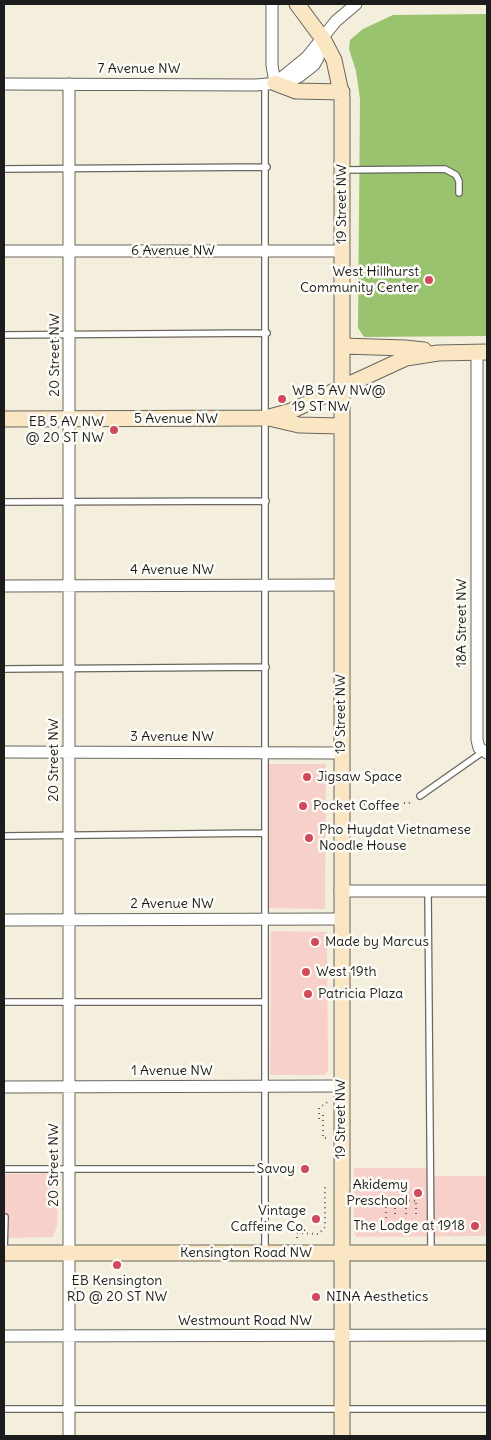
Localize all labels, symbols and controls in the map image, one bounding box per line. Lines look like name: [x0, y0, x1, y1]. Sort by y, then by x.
street label: 7 Avenue NW: [98, 61, 180, 77]
street label: 19 Street NW: [334, 164, 350, 244]
street label: 6 Avenue NW: [131, 243, 215, 259]
place label: West Hillhurst Community Center: [300, 264, 419, 296]
marker: West Hillhurst Community Center: [423, 274, 435, 286]
street label: 20 Street NW: [47, 313, 63, 397]
place label: WB 5 AV NW@ 19 ST NW: [292, 383, 385, 416]
marker: WB 5 AV NW@ 19 ST NW: [276, 393, 288, 405]
street label: 5 Avenue NW: [134, 411, 218, 427]
place label: EB 5 AV NW @ 20 ST NW: [26, 414, 104, 447]
marker: EB 5 AV NW @ 20 ST NW: [108, 424, 120, 436]
street label: 4 Avenue NW: [130, 562, 214, 578]
street label: 18A Street NW: [454, 578, 470, 668]
street label: 19 Street NW: [333, 674, 349, 754]
street label: 20 Street NW: [46, 718, 62, 802]
street label: 3 Avenue NW: [130, 729, 214, 745]
place label: Jigsaw Space: [317, 769, 402, 785]
marker: Jigsaw Space: [301, 771, 313, 783]
place label: Pocket Coffee: [313, 798, 399, 814]
marker: Pocket Coffee: [297, 800, 309, 812]
place label: Pho Huydat Vietnamese Noodle House: [319, 822, 471, 854]
marker: Pho Huydat Vietnamese Noodle House: [303, 832, 315, 844]
street label: 2 Avenue NW: [130, 896, 214, 912]
place label: Made by Marcus: [325, 934, 429, 950]
marker: Made by Marcus: [309, 936, 321, 948]
place label: West 19th: [316, 964, 377, 980]
marker: West 19th: [300, 966, 312, 978]
place label: Patricia Plaza: [318, 986, 403, 1002]
marker: Patricia Plaza: [302, 988, 314, 1000]
street label: 1 Avenue NW: [131, 1063, 213, 1079]
street label: 19 Street NW: [333, 1079, 349, 1159]
street label: 20 Street NW: [46, 1123, 62, 1207]
place label: Savoy: [257, 1161, 295, 1177]
marker: Savoy: [299, 1163, 311, 1175]
place label: Akidemy Preschool: [346, 1177, 408, 1210]
marker: Akidemy Preschool: [412, 1187, 424, 1199]
place label: Vintage Caffeine Co.: [231, 1203, 306, 1236]
marker: Vintage Caffeine Co.: [310, 1213, 322, 1225]
place label: The Lodge at 1918: [353, 1218, 465, 1234]
marker: The Lodge at 1918: [469, 1220, 481, 1232]
street label: Kensington Road NW: [180, 1245, 312, 1261]
marker: EB Kensington RD @ 20 ST NW: [111, 1259, 123, 1271]
place label: EB Kensington RD @ 20 ST NW: [67, 1273, 167, 1305]
place label: NINA Aesthetics: [326, 1289, 428, 1305]
marker: NINA Aesthetics: [310, 1291, 322, 1303]
street label: Westmount Road NW: [178, 1313, 312, 1329]

